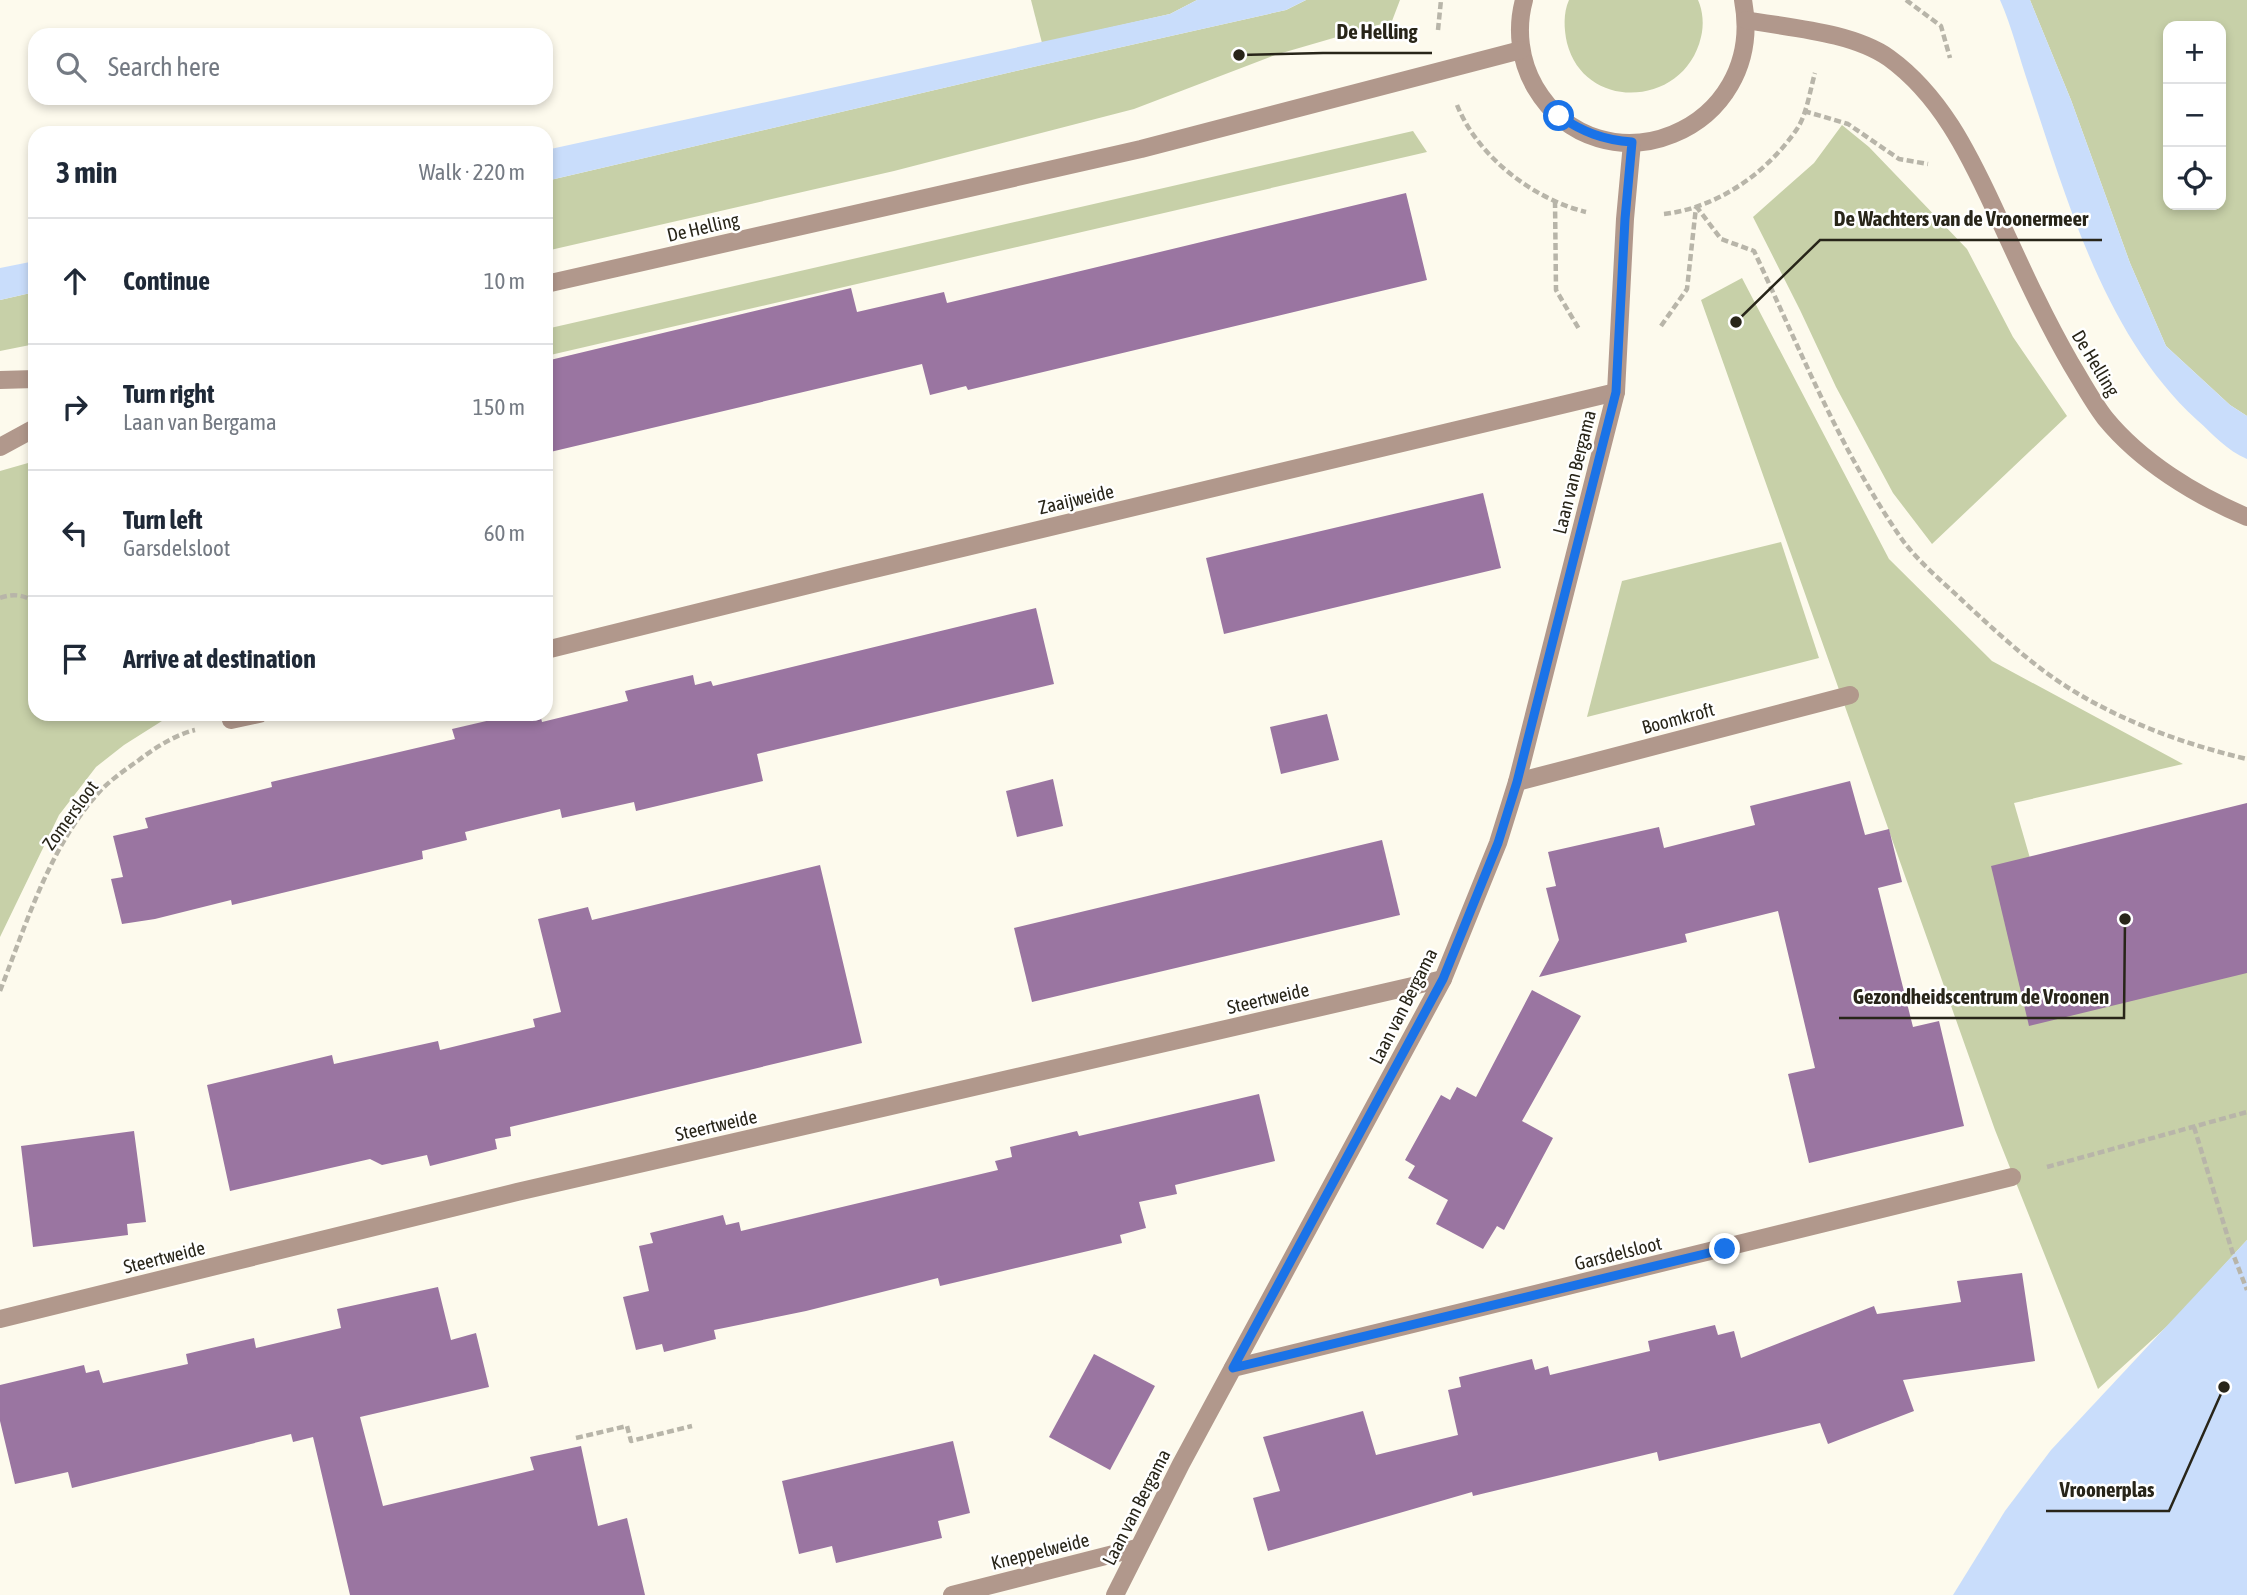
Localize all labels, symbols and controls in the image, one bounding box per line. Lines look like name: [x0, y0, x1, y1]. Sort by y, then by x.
callout: De Helling: [1323, 11, 1432, 53]
text: De Helling: [1336, 19, 1419, 43]
map controls: [2163, 21, 2226, 210]
button: +: [2163, 21, 2226, 84]
search box: [28, 28, 553, 105]
icon: search: [52, 48, 90, 86]
text: Search here: [108, 52, 220, 82]
button: −: [2163, 84, 2226, 147]
route start: [1543, 100, 1574, 131]
button: locate: [2163, 147, 2226, 210]
text: 3 min: [56, 155, 117, 189]
text: Walk · 220 m: [419, 159, 525, 185]
callout: De Wachters van de Vroonermeer: [1820, 198, 2102, 240]
text: De Wachters van de Vroonermeer: [1834, 206, 2089, 230]
street label: De Helling: [665, 208, 742, 246]
icon: ahead: [56, 262, 94, 300]
text: Continue: [123, 266, 210, 296]
text: 10 m: [484, 268, 525, 294]
street label: De Helling: [2068, 326, 2125, 401]
text: Turn right: [123, 379, 214, 409]
icon: right: [56, 388, 94, 426]
text: 150 m: [473, 394, 525, 420]
street label: Laan van Bergama: [1548, 408, 1600, 536]
text: Laan van Bergama: [123, 409, 277, 435]
street label: Zaaijweide: [1036, 480, 1116, 518]
text: Turn left: [123, 505, 203, 535]
icon: left: [56, 514, 94, 552]
text: 60 m: [484, 520, 525, 546]
text: Garsdelsloot: [123, 535, 230, 561]
icon: arrive: [56, 640, 94, 678]
text: Arrive at destination: [123, 644, 316, 674]
street label: Boomkroft: [1639, 698, 1717, 738]
street label: Zomersloot: [38, 776, 102, 854]
street label: Laan van Bergama: [1364, 944, 1442, 1068]
callout: Gezondheidscentrum de Vroonen: [1839, 976, 2124, 1018]
street label: Steertweide: [1225, 978, 1311, 1018]
text: Gezondheidscentrum de Vroonen: [1853, 984, 2109, 1008]
street label: Steertweide: [673, 1105, 759, 1145]
street label: Garsdelsloot: [1572, 1232, 1664, 1274]
route end: [1709, 1233, 1740, 1264]
street label: Steertweide: [121, 1236, 207, 1278]
street label: Laan van Bergama: [1097, 1445, 1175, 1569]
callout: Vroonerplas: [2046, 1469, 2169, 1511]
text: Vroonerplas: [2059, 1477, 2155, 1501]
street label: Kneppelweide: [989, 1528, 1091, 1574]

